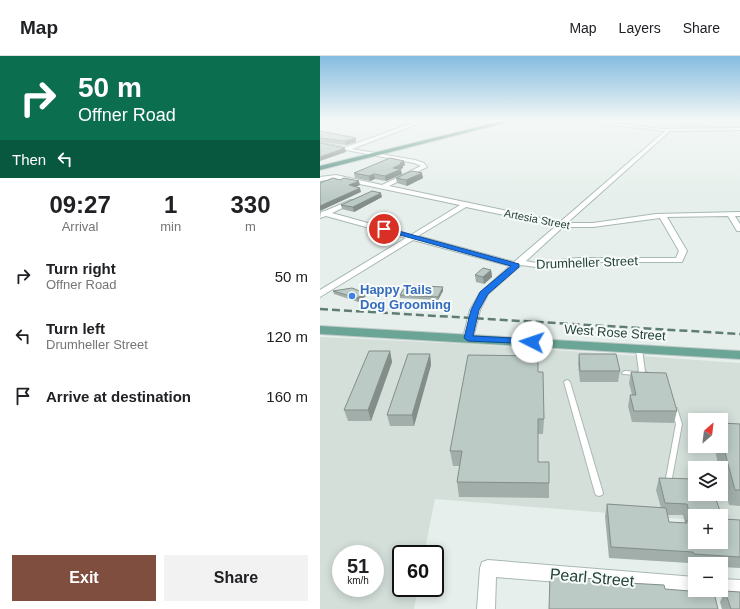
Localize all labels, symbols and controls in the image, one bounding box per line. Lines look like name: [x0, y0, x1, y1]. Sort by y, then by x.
text: Map: [20, 17, 58, 38]
text: Map: [569, 20, 597, 36]
text: Layers: [619, 20, 661, 36]
text: Share: [683, 20, 720, 36]
icon: right: [12, 72, 64, 124]
text: 50 m: [78, 72, 142, 103]
text: Offner Road: [78, 105, 176, 125]
icon: left: [54, 148, 76, 170]
text: Then: [12, 151, 46, 168]
text: 09:27: [49, 191, 111, 218]
text: 1: [164, 191, 177, 218]
text: 330: [231, 191, 271, 218]
street label: Artesia Street: [503, 207, 571, 231]
pin: [367, 212, 401, 246]
icon: arrive: [373, 218, 395, 240]
text: Arrival: [62, 219, 99, 234]
text: min: [160, 219, 181, 234]
text: m: [245, 219, 256, 234]
street label: Drumheller Street: [536, 253, 639, 272]
text: Turn right: [46, 260, 116, 277]
icon: right: [12, 265, 34, 287]
text: 50 m: [275, 268, 308, 285]
text: Offner Road: [46, 277, 117, 292]
place label: Happy Tails Dog Grooming: [360, 282, 451, 312]
marker: Happy Tails Dog Grooming: [347, 291, 357, 301]
text: Turn left: [46, 320, 105, 337]
position arrow: [511, 321, 553, 363]
street label: West Rose Street: [564, 321, 667, 344]
icon: left: [12, 325, 34, 347]
text: 120 m: [266, 328, 308, 345]
text: Drumheller Street: [46, 337, 148, 352]
icon: arrive: [12, 385, 34, 407]
text: Arrive at destination: [46, 388, 191, 405]
text: 160 m: [266, 388, 308, 405]
north arrow: [688, 413, 728, 453]
map controls: [688, 413, 728, 597]
button: layers: [688, 461, 728, 501]
button: +: [688, 509, 728, 549]
speed limit sign: 60: [392, 545, 444, 597]
button: Exit: [12, 555, 156, 601]
button: Share: [164, 555, 308, 601]
text: 51: [347, 555, 369, 577]
button: −: [688, 557, 728, 597]
street label: Pearl Street: [549, 565, 635, 590]
text: km/h: [347, 575, 369, 586]

